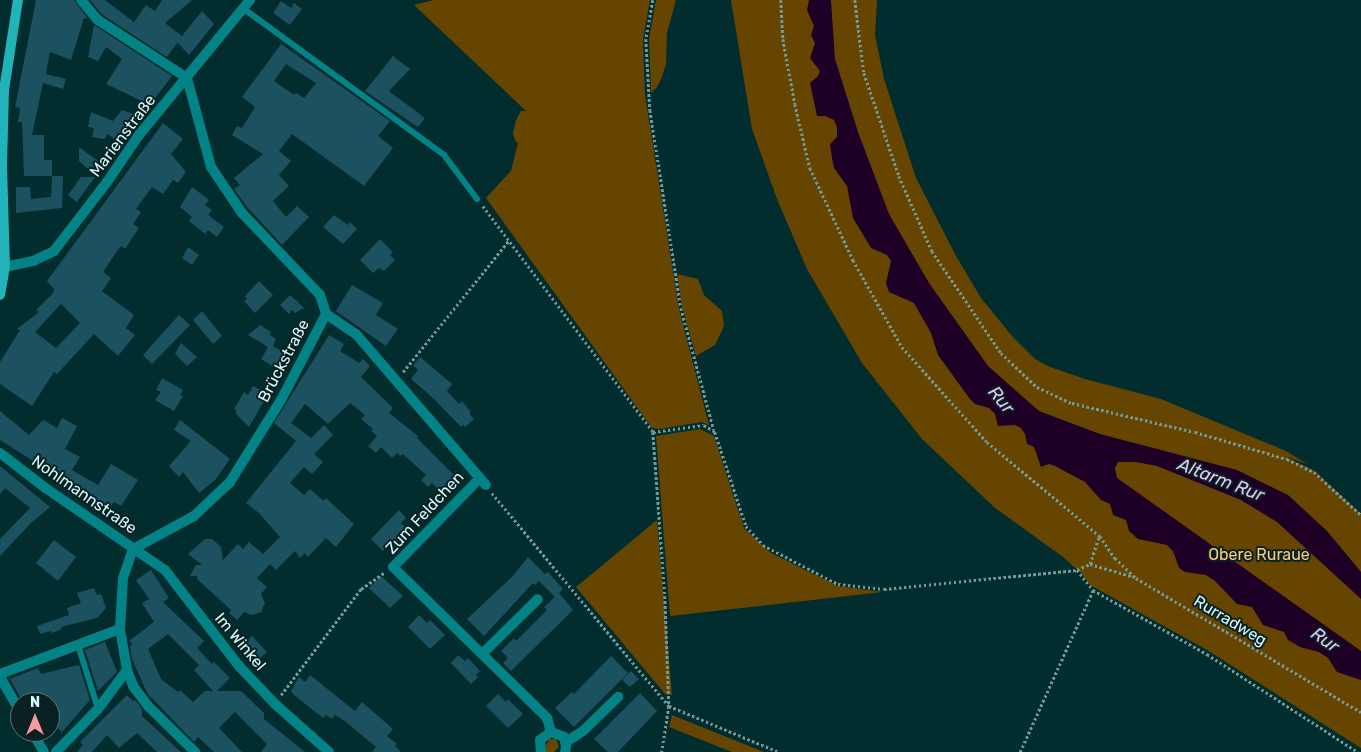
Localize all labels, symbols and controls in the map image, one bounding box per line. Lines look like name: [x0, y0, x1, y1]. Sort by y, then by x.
street label: Marienstraße: [86, 91, 160, 181]
street label: Brückstraße: [254, 316, 314, 406]
water label: Rur: [983, 382, 1019, 418]
street label: Nohlmannstraße: [28, 452, 140, 538]
water label: Altarm Rur: [1175, 454, 1267, 506]
street label: Zum Feldchen: [382, 468, 468, 558]
park label: Obere Ruraue: [1208, 545, 1310, 565]
street label: Rurradweg: [1190, 592, 1270, 650]
street label: Im Winkel: [210, 609, 270, 675]
water label: Rur: [1307, 623, 1343, 657]
north arrow: [10, 692, 60, 742]
text: N: [30, 694, 40, 711]

